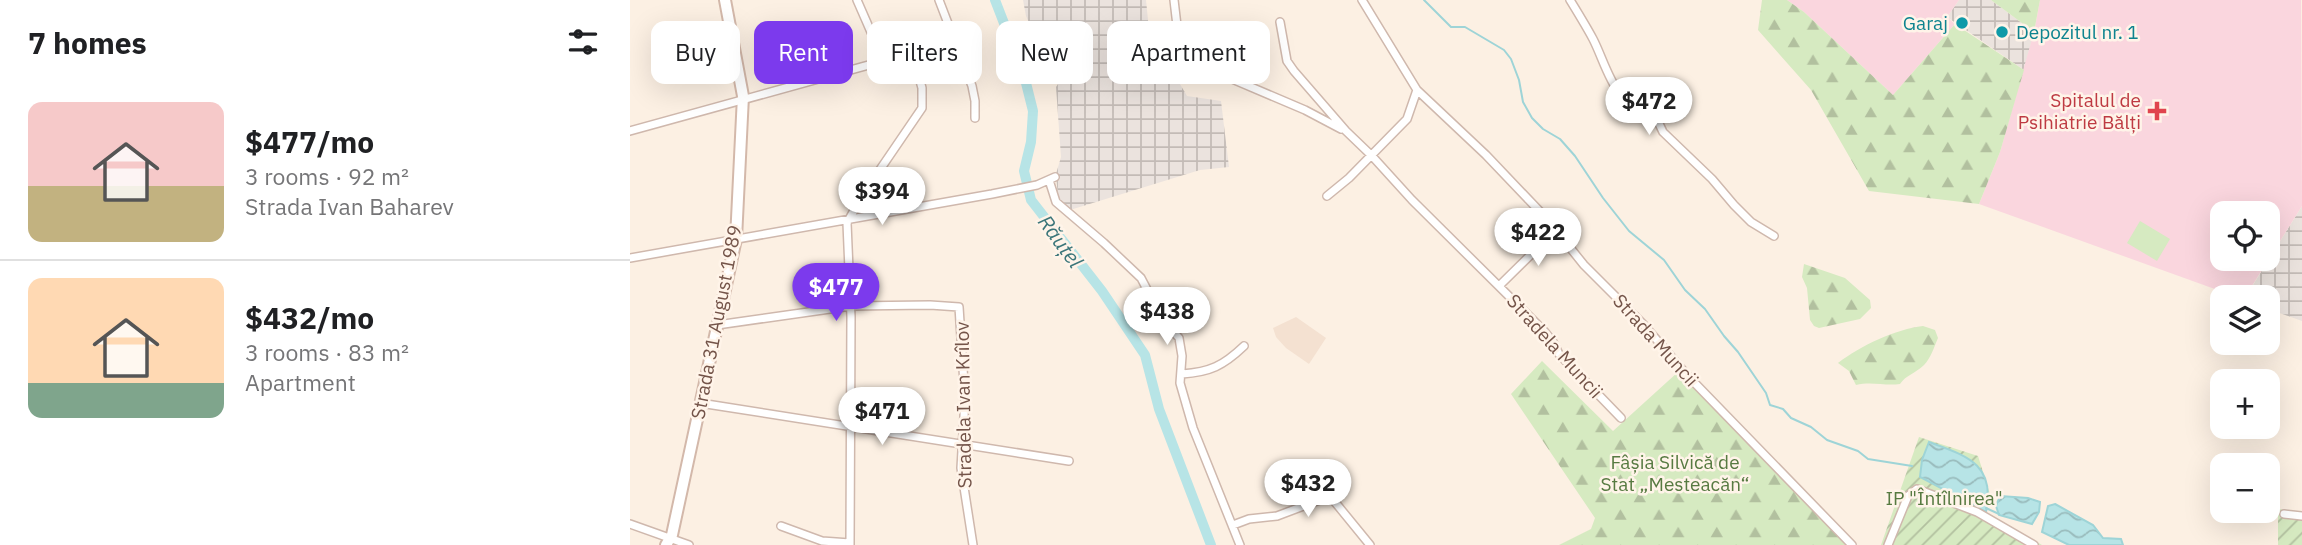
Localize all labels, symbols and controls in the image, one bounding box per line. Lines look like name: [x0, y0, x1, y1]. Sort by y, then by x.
place label: Garaj: [1903, 11, 1948, 35]
marker: Garaj: [1954, 15, 1970, 31]
place label: Depozitul nr. 1: [2016, 20, 2139, 44]
chip: Buy: [651, 21, 740, 84]
chip: Rent: [754, 21, 853, 84]
chip: Filters: [867, 21, 982, 84]
chip: New: [996, 21, 1093, 84]
chip: Apartment: [1107, 21, 1270, 84]
text: 7 homes: [28, 23, 147, 62]
icon: filters: [564, 23, 602, 61]
marker: Depozitul nr. 1: [1994, 24, 2010, 40]
pin: $472: [1608, 78, 1690, 137]
text: $472: [1621, 85, 1677, 115]
place label: Spitalul de Psihiatrie Bălți: [2018, 88, 2141, 134]
marker: Spitalul de Psihiatrie Bălți: [2147, 101, 2167, 121]
text: $477/mo: [245, 122, 374, 161]
icon: home: [84, 130, 168, 214]
text: 3 rooms · 92 m²: [245, 161, 409, 191]
pin: $394: [841, 168, 923, 227]
text: $394: [854, 175, 910, 205]
text: Strada Ivan Baharev: [245, 191, 454, 221]
map controls: [2210, 201, 2280, 523]
button: locate: [2210, 201, 2280, 271]
pin: $422: [1497, 208, 1579, 268]
water label: Răuțel: [1032, 209, 1090, 274]
text: $422: [1510, 216, 1566, 246]
street label: Strada 31 August 1989: [685, 223, 747, 421]
pin: $477: [795, 264, 877, 323]
text: $477: [808, 271, 864, 301]
button: layers: [2210, 285, 2280, 355]
pin: $438: [1126, 288, 1208, 347]
street label: Stradela Muncii: [1502, 289, 1608, 403]
street label: Strada Muncii: [1608, 289, 1704, 391]
text: $438: [1139, 295, 1195, 325]
text: $432/mo: [245, 298, 374, 337]
icon: home: [84, 306, 168, 390]
street label: Stradela Ivan Krîlov: [950, 321, 976, 489]
text: 3 rooms · 83 m²: [245, 337, 409, 367]
text: Apartment: [245, 367, 356, 397]
button: +: [2210, 369, 2280, 439]
pin: $471: [841, 388, 923, 447]
text: $471: [854, 395, 910, 425]
park label: Fâșia Silvică de Stat „Mesteacăn“: [1600, 450, 1750, 496]
button: −: [2210, 453, 2280, 523]
pin: $432: [1267, 460, 1349, 519]
text: $432: [1280, 467, 1336, 497]
park label: IP "Întîlnirea": [1885, 486, 2003, 510]

